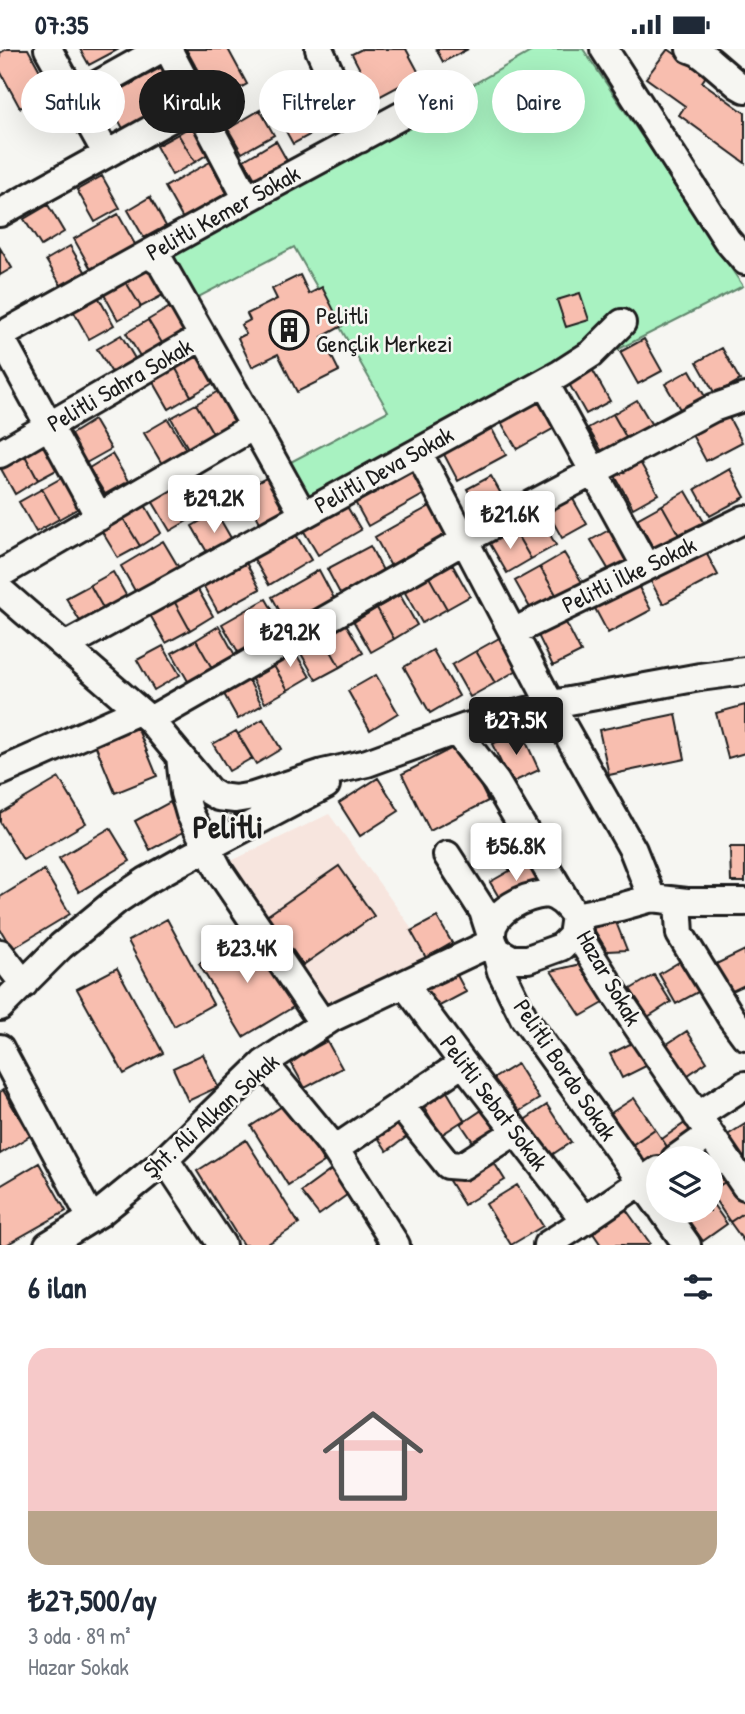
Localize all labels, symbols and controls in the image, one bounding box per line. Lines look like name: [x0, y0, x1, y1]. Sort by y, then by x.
text: 07:35: [35, 7, 88, 42]
chip: Satılık: [21, 70, 125, 133]
chip: Kiralık: [139, 70, 245, 133]
chip: Filtreler: [259, 70, 380, 133]
chip: Yeni: [394, 70, 478, 133]
chip: Daire: [492, 70, 585, 133]
street label: Pelitli Kemer Sokak: [140, 157, 305, 268]
place label: Pelitli Gençlik Merkezi: [316, 299, 453, 359]
building icon: Pelitli Gençlik Merkezi: [268, 309, 310, 351]
street label: Pelitli Sahra Sokak: [41, 329, 198, 439]
street label: Pelitli Deva Sokak: [308, 418, 459, 520]
pin: ₺29.2K: [157, 475, 271, 535]
text: ₺29.2K: [184, 482, 244, 513]
pin: ₺21.6K: [453, 491, 567, 551]
text: ₺21.6K: [481, 498, 539, 529]
street label: Pelitli İlke Sokak: [556, 528, 701, 620]
pin: ₺29.2K: [233, 609, 347, 669]
text: ₺29.2K: [260, 616, 320, 647]
pin: ₺27.5K: [459, 697, 573, 757]
text: ₺27.5K: [485, 704, 547, 735]
district label: Pelitli: [193, 805, 263, 848]
pin: ₺56.8K: [459, 823, 573, 883]
text: ₺56.8K: [487, 830, 545, 861]
street label: Hazar Sokak: [570, 924, 650, 1031]
pin: ₺23.4K: [190, 925, 304, 985]
text: ₺23.4K: [217, 932, 277, 963]
street label: Pelitli Bordo Sokak: [507, 992, 625, 1146]
street label: Pelitli Sebat Sokak: [433, 1028, 556, 1177]
street label: Şht. Ali Alkan Sokak: [135, 1046, 285, 1185]
map controls: [646, 1146, 723, 1223]
button: layers: [646, 1146, 723, 1223]
text: 6 ilan: [28, 1267, 87, 1307]
icon: filters: [679, 1268, 717, 1306]
icon: home: [310, 1393, 436, 1519]
text: ₺27,500/ay: [28, 1580, 157, 1620]
text: 3 oda · 89 m²: [28, 1620, 131, 1651]
text: Hazar Sokak: [28, 1651, 129, 1682]

